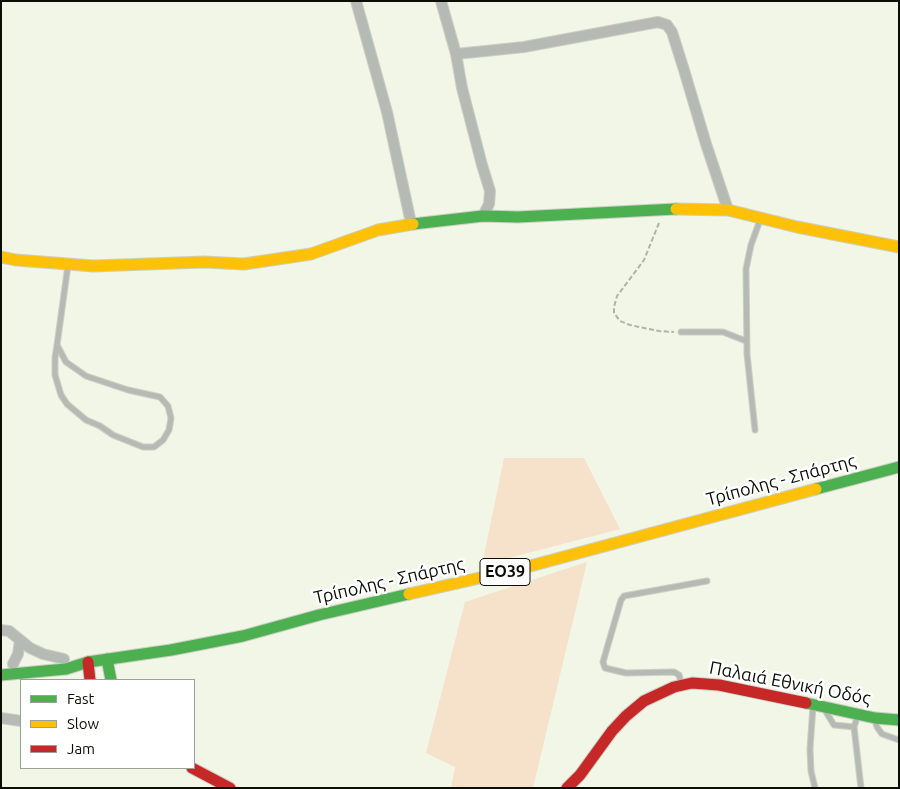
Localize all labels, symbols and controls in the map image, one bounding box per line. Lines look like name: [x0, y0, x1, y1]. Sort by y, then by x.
street label: Τρίπολης - Σπάρτης: [704, 450, 858, 510]
street label: Τρίπολης - Σπάρτης: [312, 553, 466, 609]
road number: ΕΟ39: [480, 558, 530, 586]
street label: Παλαιά Εθνική Οδός: [708, 657, 872, 709]
legend: [20, 679, 195, 769]
text: Fast: [67, 690, 94, 707]
text: Slow: [67, 715, 99, 732]
text: Jam: [67, 740, 95, 757]

